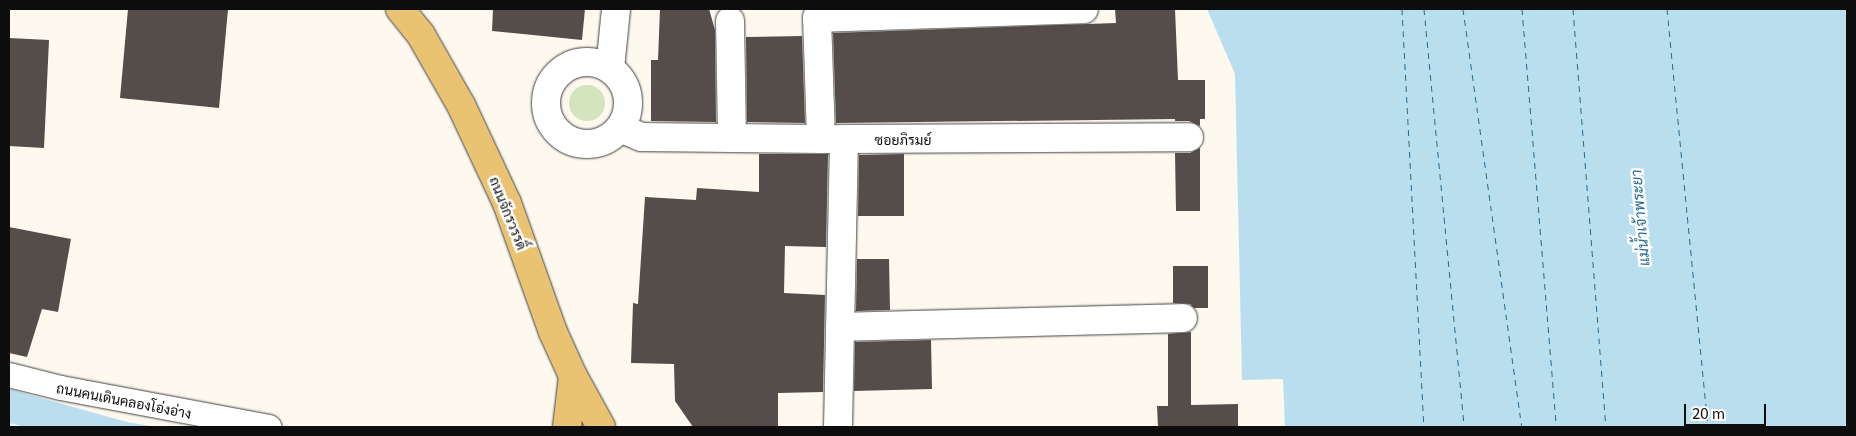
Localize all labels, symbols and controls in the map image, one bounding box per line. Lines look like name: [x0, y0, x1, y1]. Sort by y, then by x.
street label: ซอยภิรมย์: [875, 131, 931, 147]
water label: แม่น้ำเจ้าพระยา: [1626, 169, 1652, 267]
street label: ถนนจักรวรรดิ์: [487, 174, 531, 252]
street label: ถนนคนเดินคลองโอ่งอ่าง: [55, 379, 193, 421]
scale bar: [1686, 394, 1768, 426]
text: 20 m: [1692, 403, 1725, 422]

